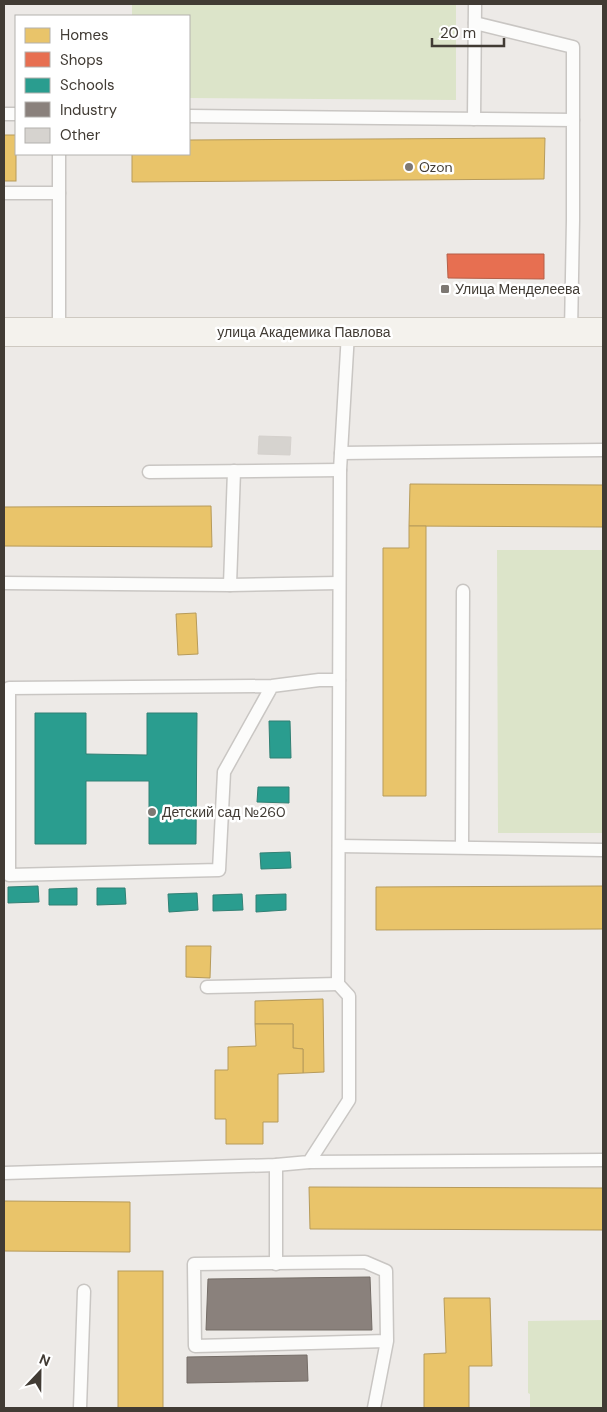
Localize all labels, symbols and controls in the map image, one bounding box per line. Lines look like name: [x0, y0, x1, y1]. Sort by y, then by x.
legend: [15, 15, 190, 155]
scale bar: [432, 15, 504, 47]
text: 20 m: [440, 23, 476, 43]
text: Homes: [60, 25, 109, 45]
text: Shops: [60, 50, 103, 70]
text: Schools: [60, 75, 115, 95]
text: Industry: [60, 100, 118, 120]
text: Other: [60, 125, 101, 145]
place label: Ozon: [419, 158, 453, 176]
marker: Ozon: [403, 161, 415, 173]
place label: Улица Менделеева: [455, 280, 580, 298]
marker: Улица Менделеева: [439, 283, 451, 295]
street label: улица Академика Павлова: [217, 323, 391, 341]
place label: Детский сад №260: [162, 803, 286, 821]
marker: Детский сад №260: [146, 806, 158, 818]
north arrow: [15, 1347, 65, 1397]
text: N: [37, 1350, 53, 1370]

